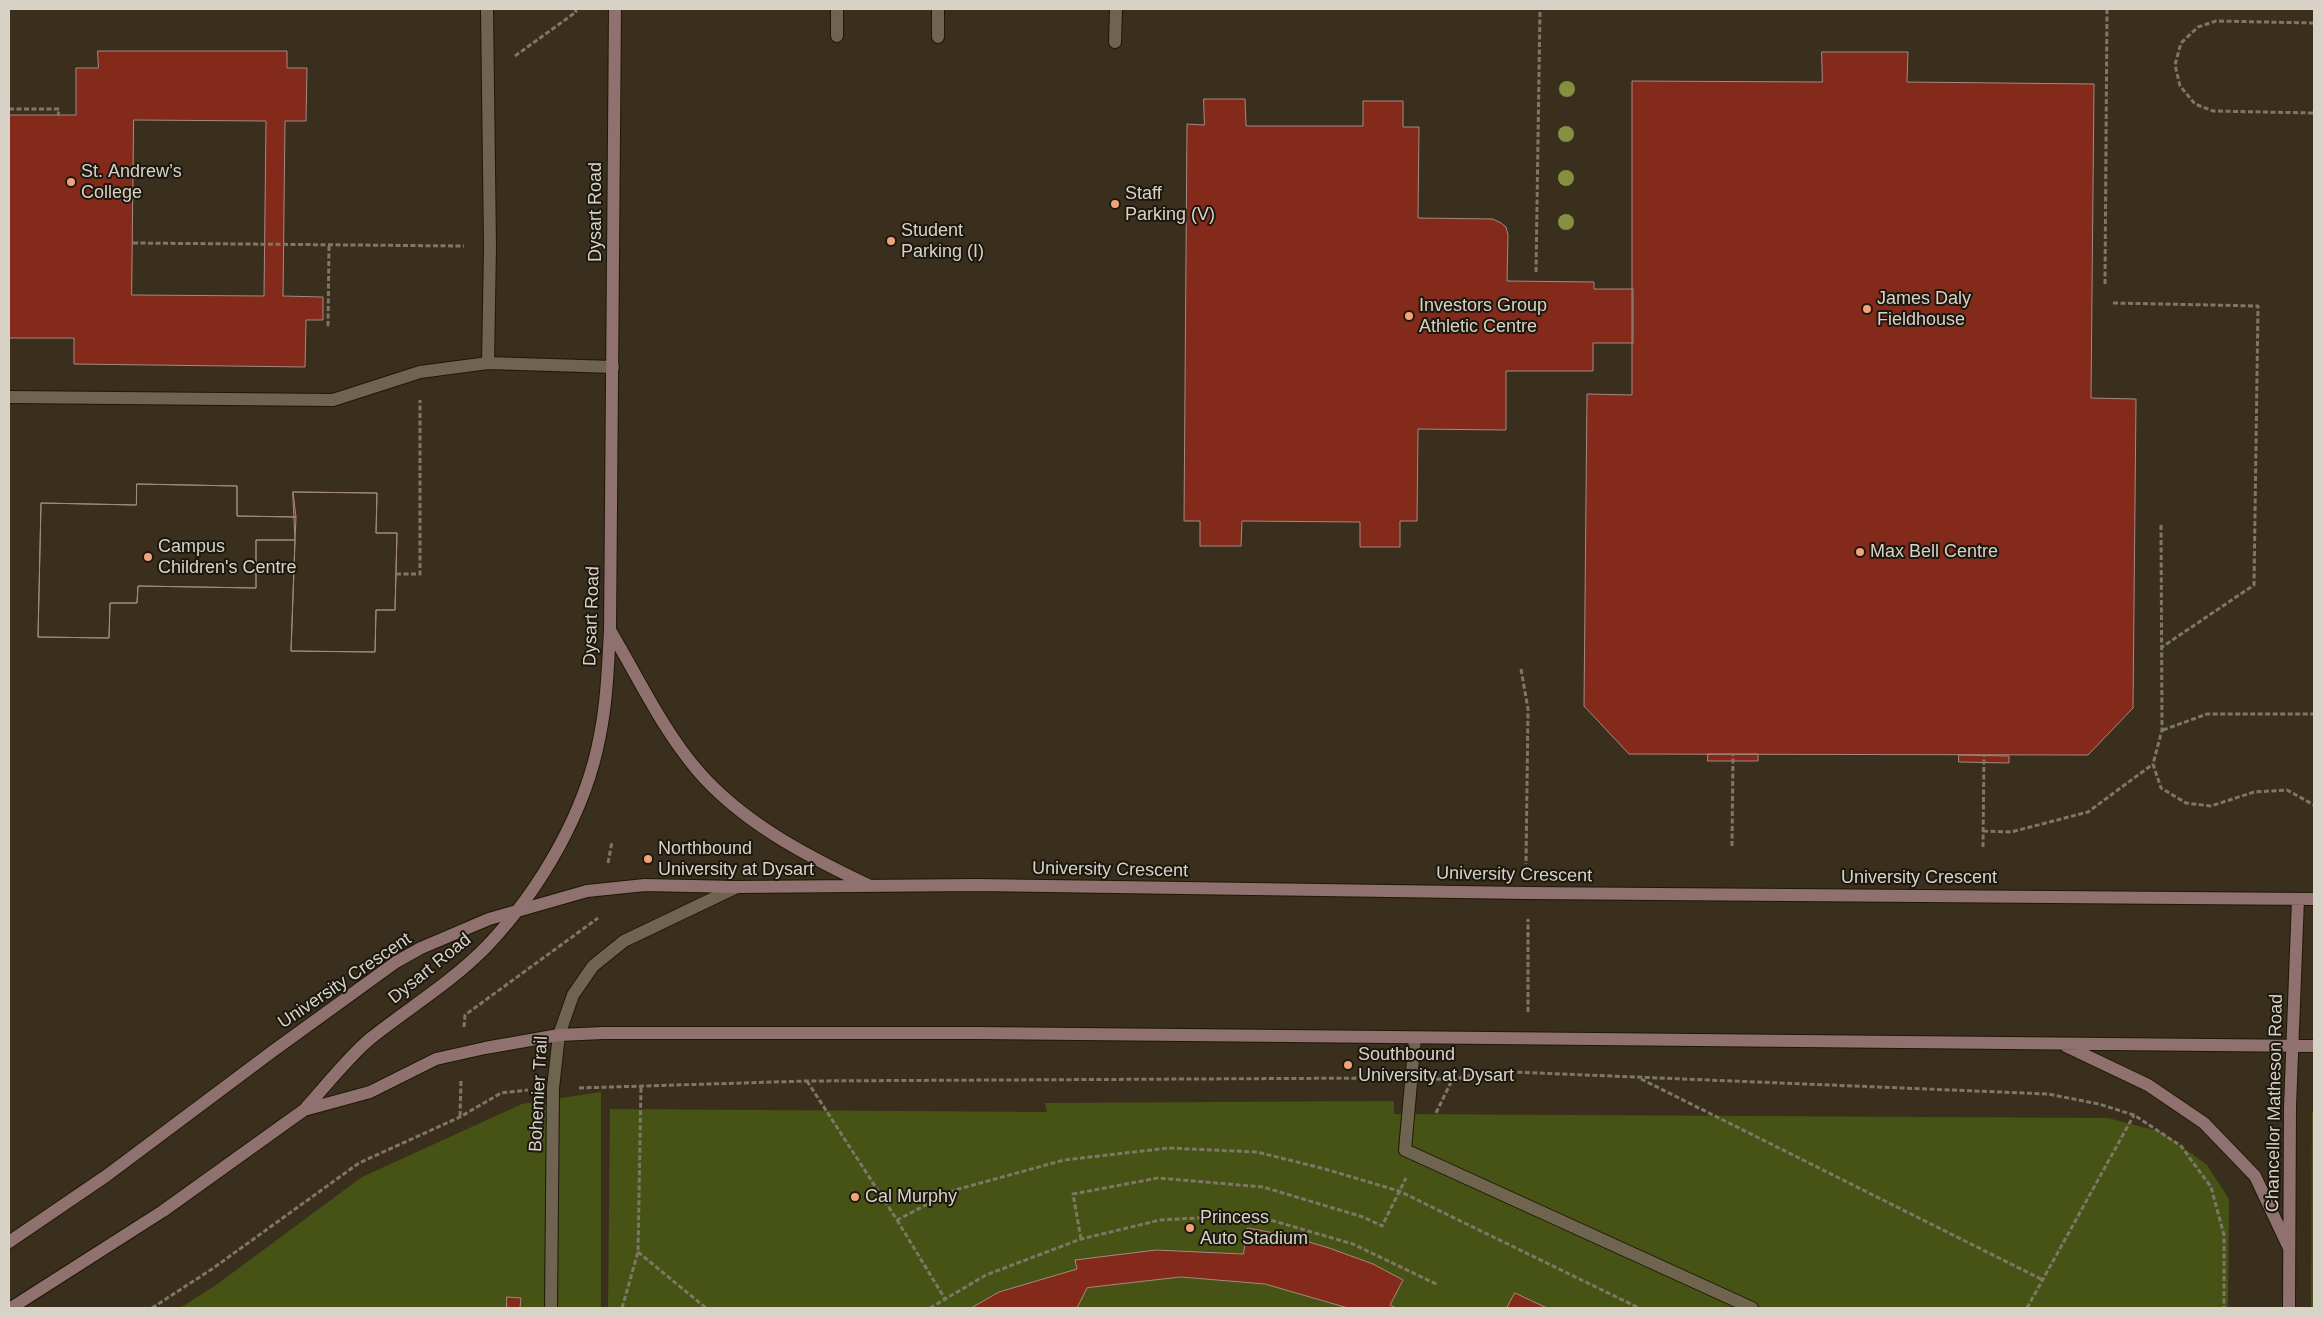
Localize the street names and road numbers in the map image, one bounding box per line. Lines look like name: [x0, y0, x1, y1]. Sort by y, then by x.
street label: Dysart Road: [585, 162, 607, 262]
street label: Dysart Road: [579, 566, 605, 666]
street label: University Crescent: [1032, 858, 1188, 882]
street label: University Crescent: [1436, 863, 1592, 887]
street label: University Crescent: [1841, 867, 1997, 889]
street label: University Crescent: [274, 928, 416, 1034]
street label: Dysart Road: [384, 929, 476, 1009]
street label: Chancellor Matheson Road: [2262, 994, 2288, 1212]
street label: Bohemier Trail: [525, 1035, 553, 1153]

